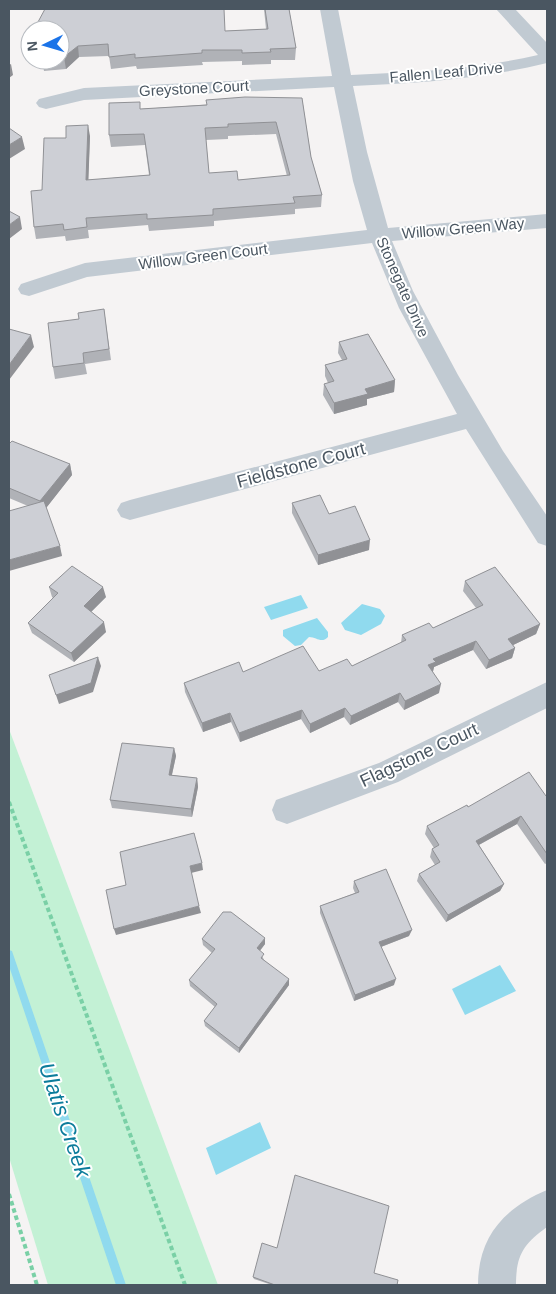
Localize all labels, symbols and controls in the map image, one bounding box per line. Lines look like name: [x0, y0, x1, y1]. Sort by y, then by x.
north arrow: [20, 20, 70, 70]
text: N: [24, 40, 40, 52]
street label: Fallen Leaf Drive: [389, 59, 503, 85]
street label: Greystone Court: [139, 77, 250, 99]
street label: Willow Green Way: [401, 214, 525, 242]
street label: Stonegate Drive: [373, 234, 433, 340]
street label: Willow Green Court: [137, 240, 269, 272]
street label: Fieldstone Court: [235, 438, 367, 492]
street label: Flagstone Court: [357, 719, 481, 791]
water label: Ulatis Creek: [34, 1059, 97, 1182]

